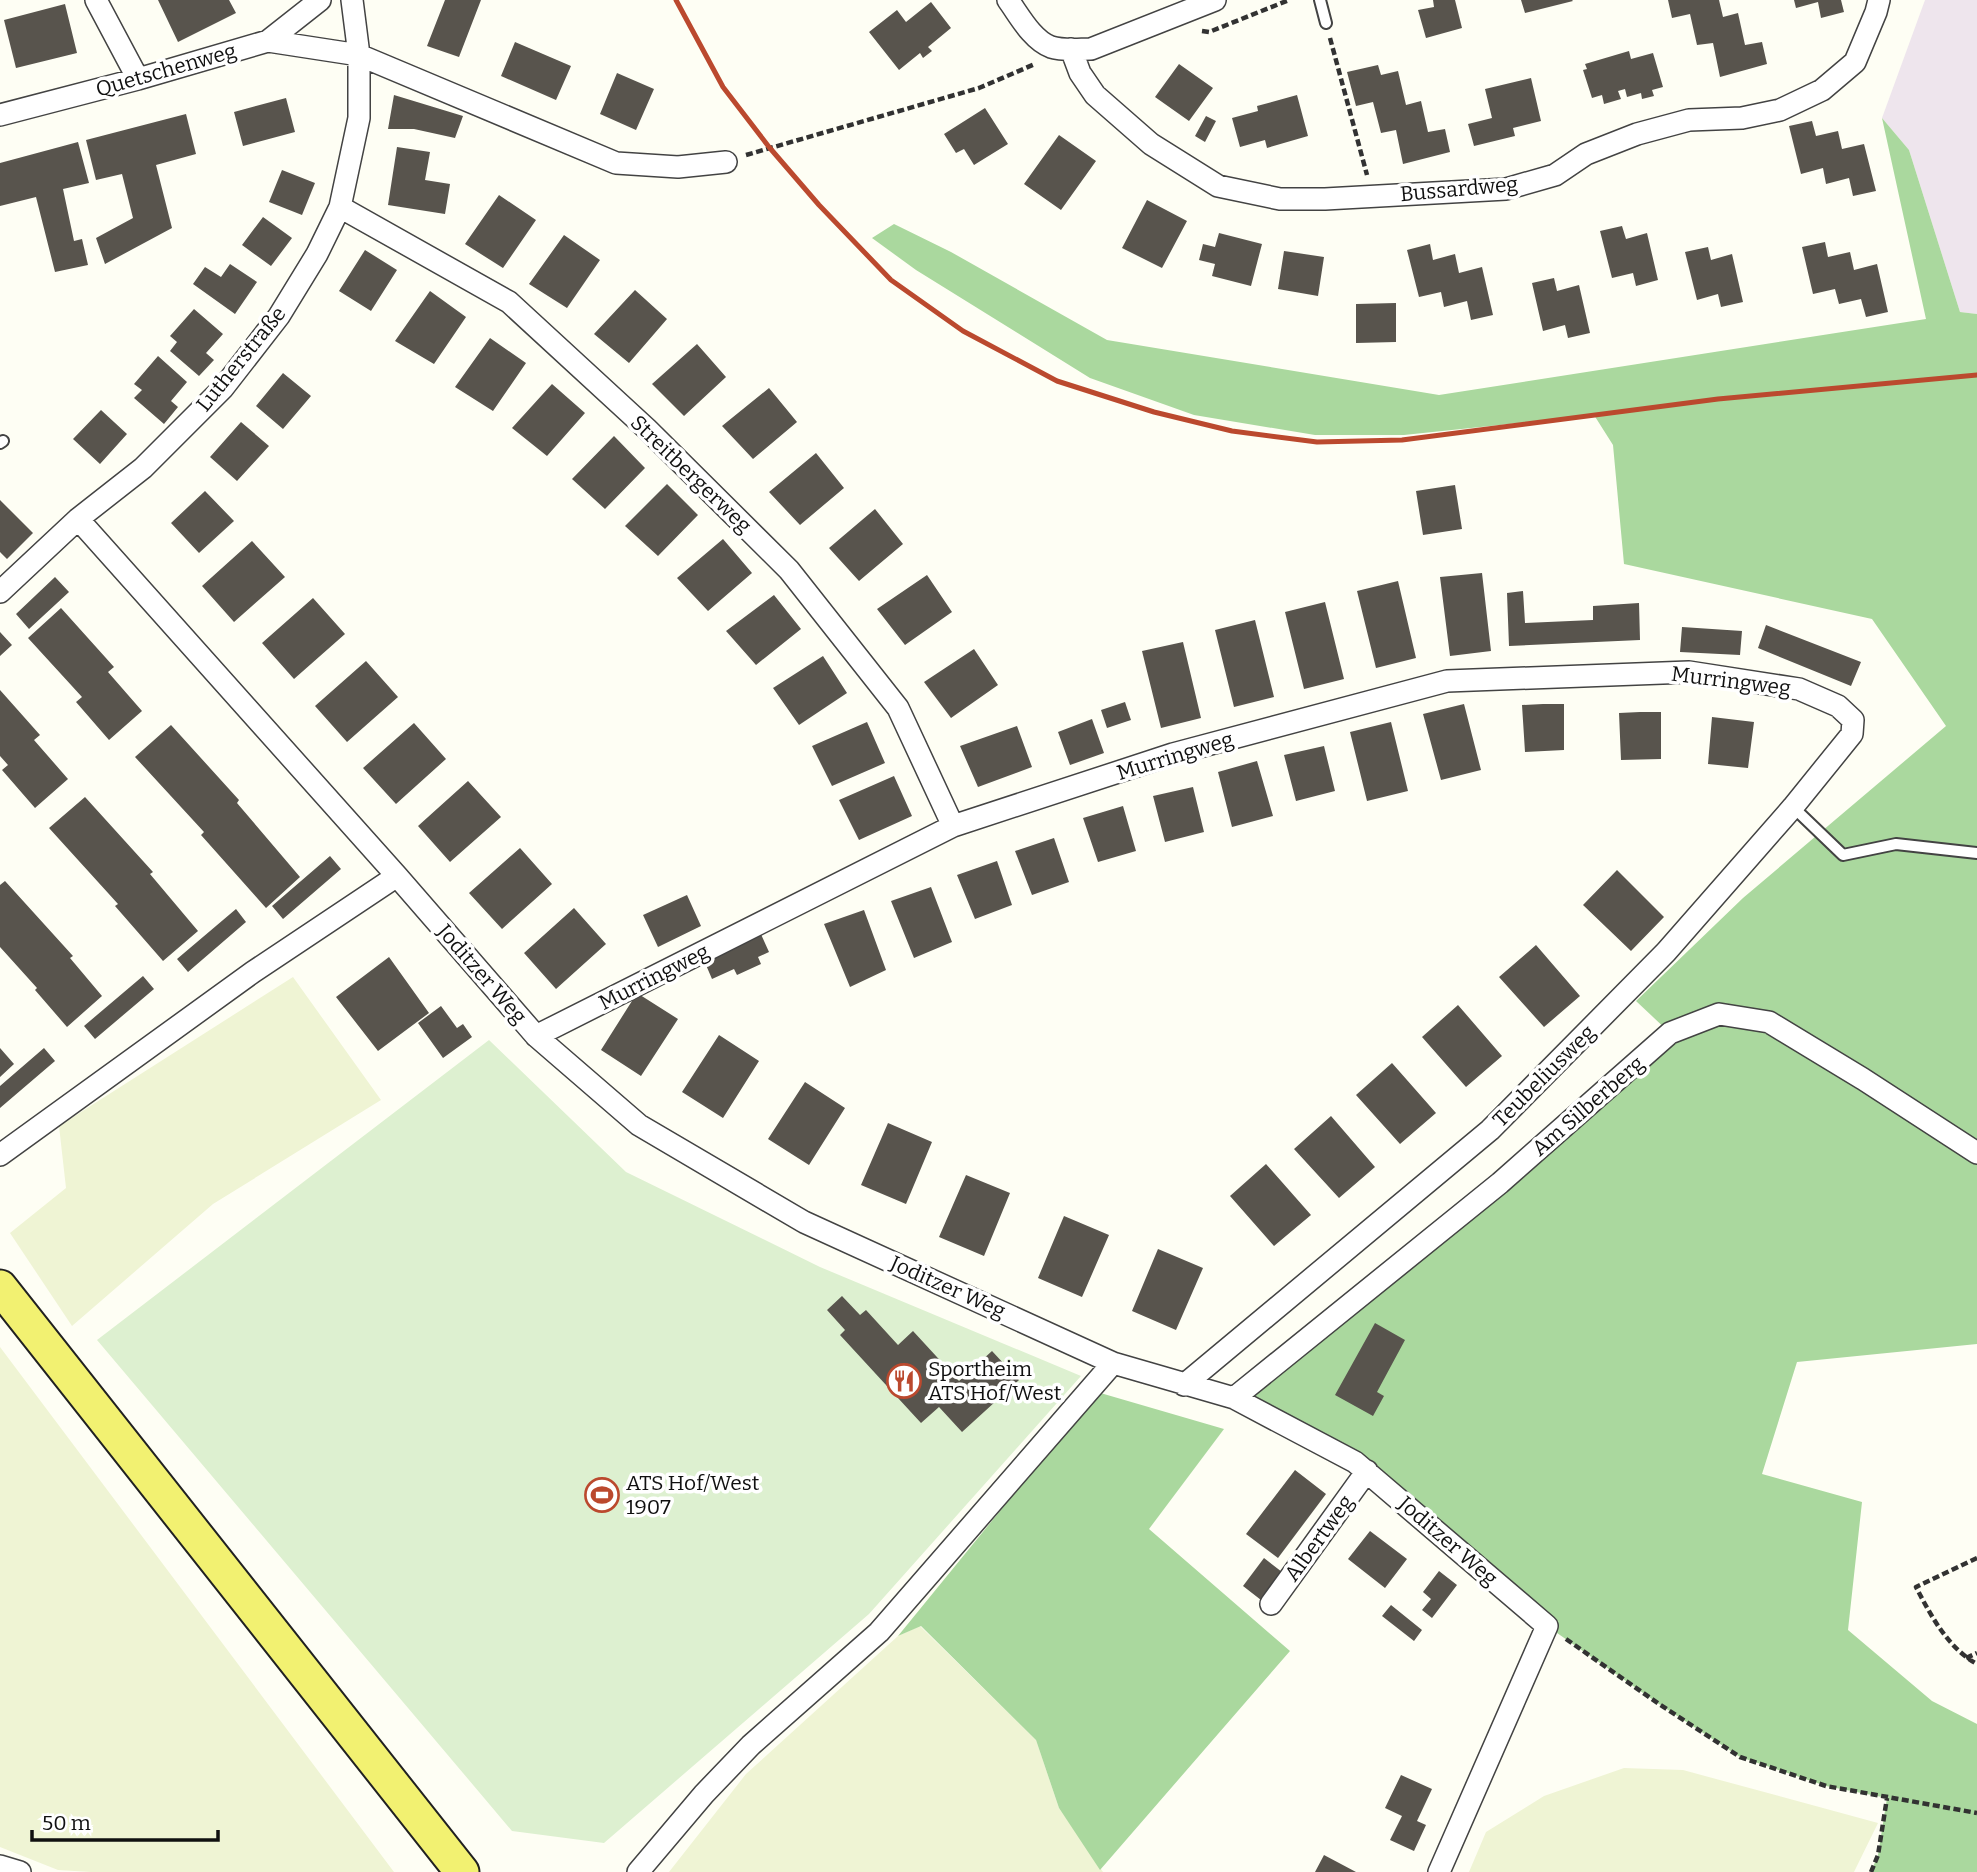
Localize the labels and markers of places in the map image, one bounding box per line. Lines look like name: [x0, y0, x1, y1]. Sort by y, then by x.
place label: Sportheim ATS Hof/West: [928, 1356, 1062, 1406]
restaurant icon: Sportheim ATS Hof/West: [885, 1362, 923, 1400]
place label: ATS Hof/West 1907: [626, 1470, 760, 1520]
sports icon: ATS Hof/West 1907: [583, 1476, 621, 1514]

